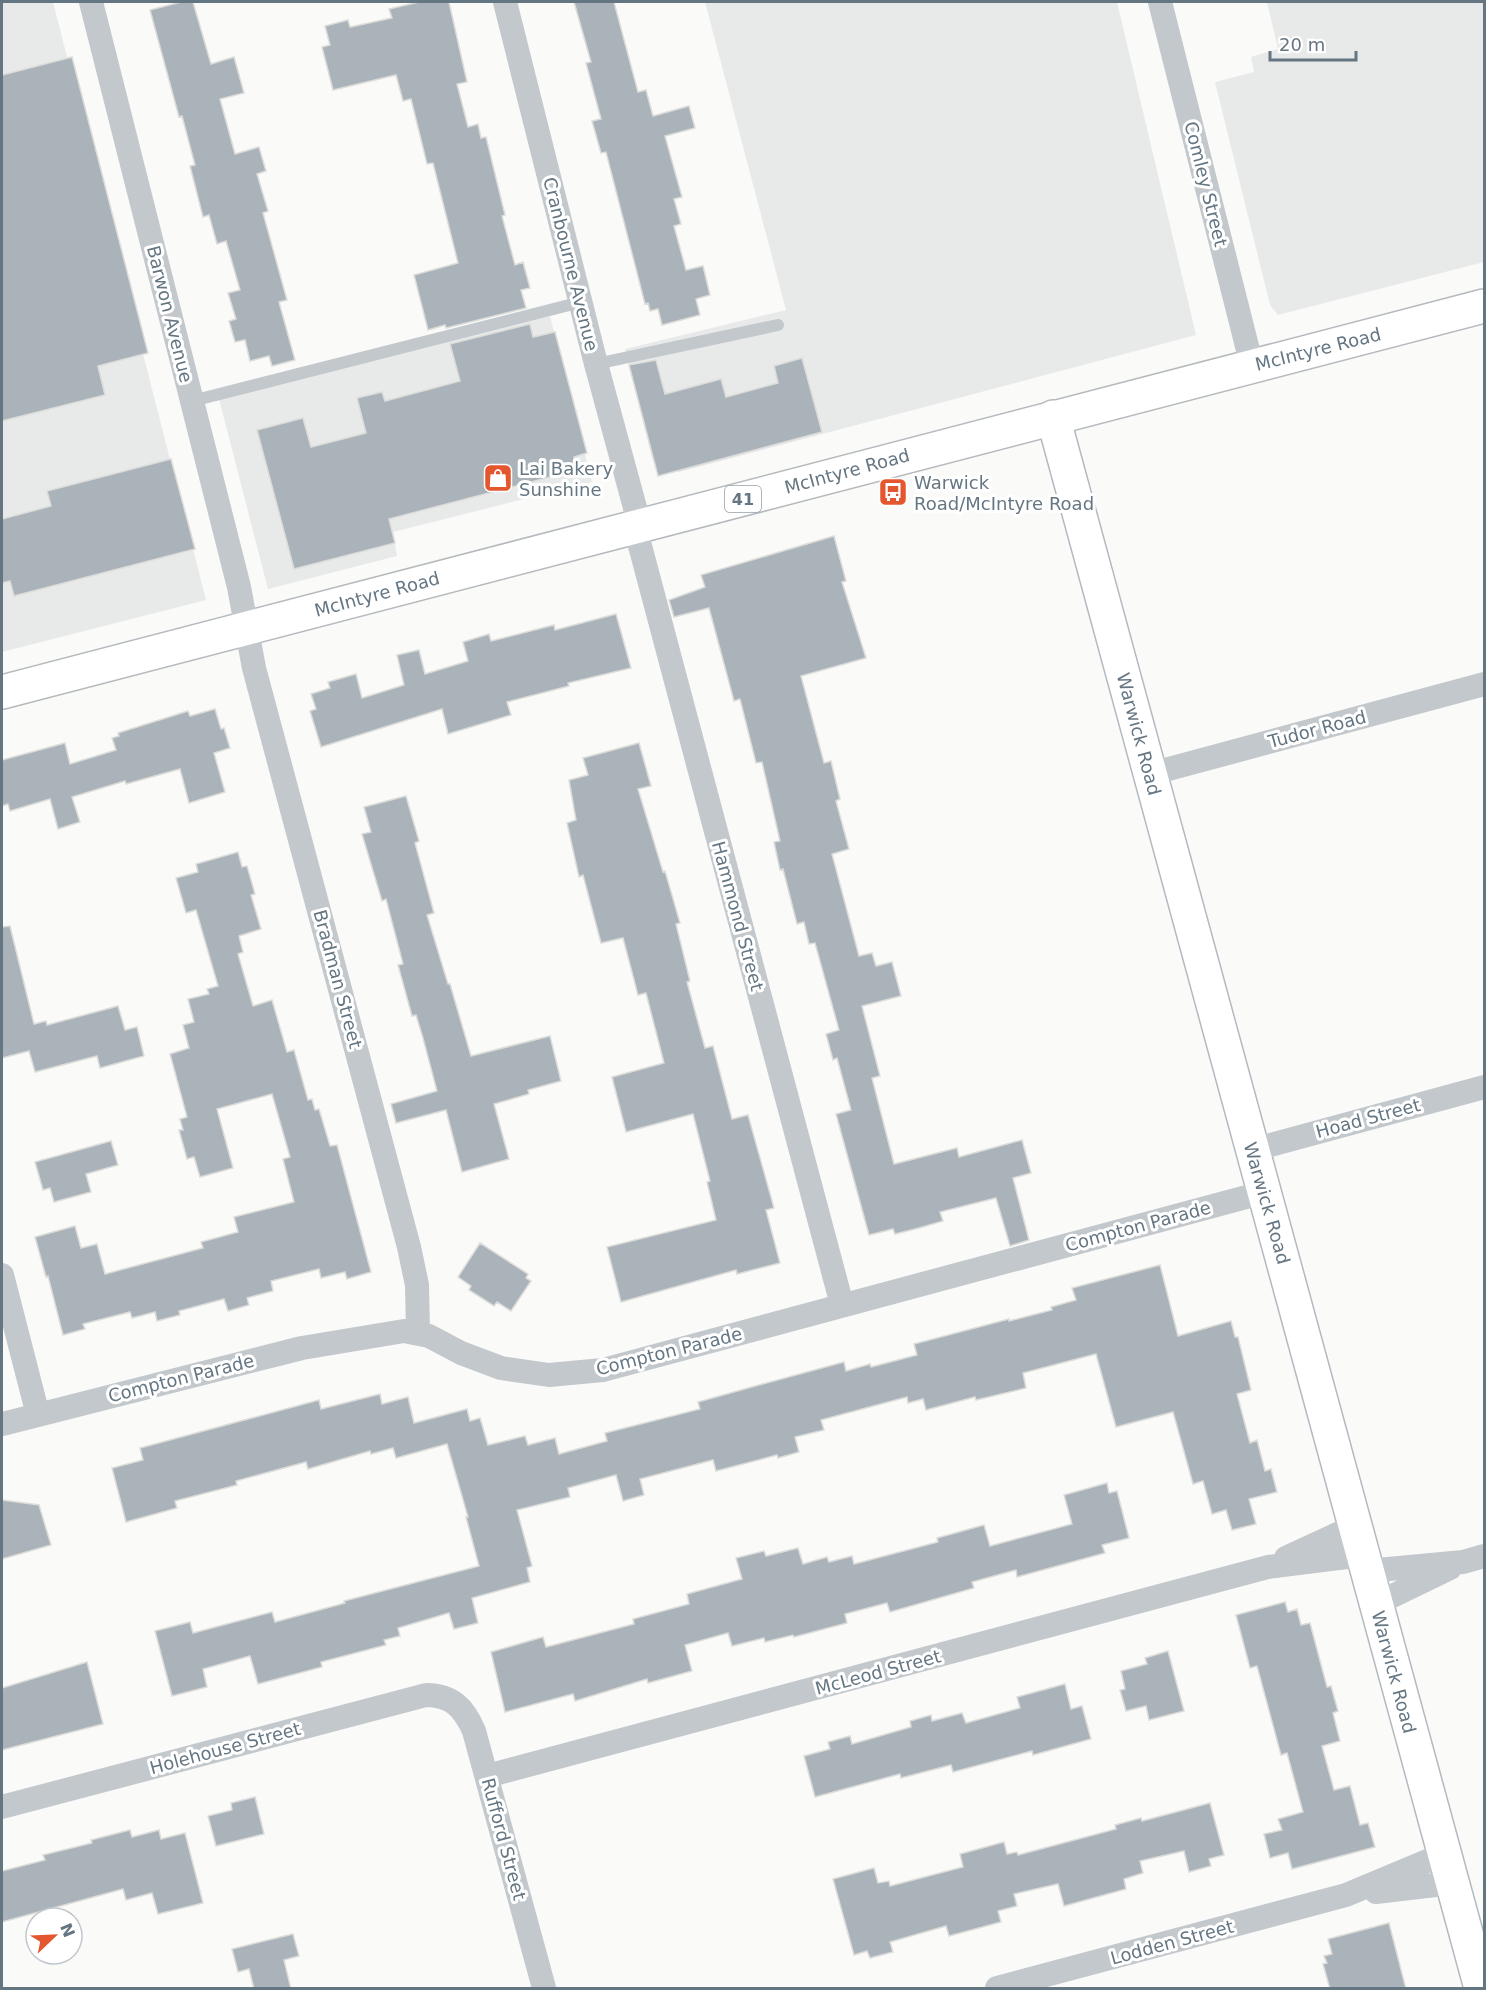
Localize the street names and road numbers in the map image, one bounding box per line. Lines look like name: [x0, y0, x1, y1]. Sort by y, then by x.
street label: Comley Street: [1180, 119, 1232, 249]
street label: Cranbourne Avenue: [539, 175, 603, 353]
street label: Barwon Avenue: [143, 243, 197, 385]
street label: McIntyre Road: [1253, 323, 1383, 375]
street label: McIntyre Road: [782, 444, 912, 498]
road number: 41: [725, 486, 761, 512]
street label: McIntyre Road: [312, 567, 442, 621]
street label: Warwick Road: [1113, 670, 1165, 798]
street label: Tudor Road: [1265, 706, 1368, 752]
street label: Hammond Street: [708, 839, 768, 993]
street label: Bradman Street: [309, 907, 367, 1051]
street label: Hoad Street: [1313, 1094, 1423, 1142]
street label: Warwick Road: [1240, 1140, 1294, 1266]
street label: Compton Parade: [1063, 1196, 1213, 1256]
street label: Compton Parade: [594, 1323, 744, 1379]
street label: Compton Parade: [106, 1350, 256, 1406]
street label: Warwick Road: [1368, 1608, 1420, 1736]
street label: McLeod Street: [813, 1645, 943, 1699]
street label: Holehouse Street: [147, 1718, 303, 1778]
street label: Rufford Street: [478, 1776, 530, 1902]
street label: Lodden Street: [1108, 1915, 1236, 1969]

